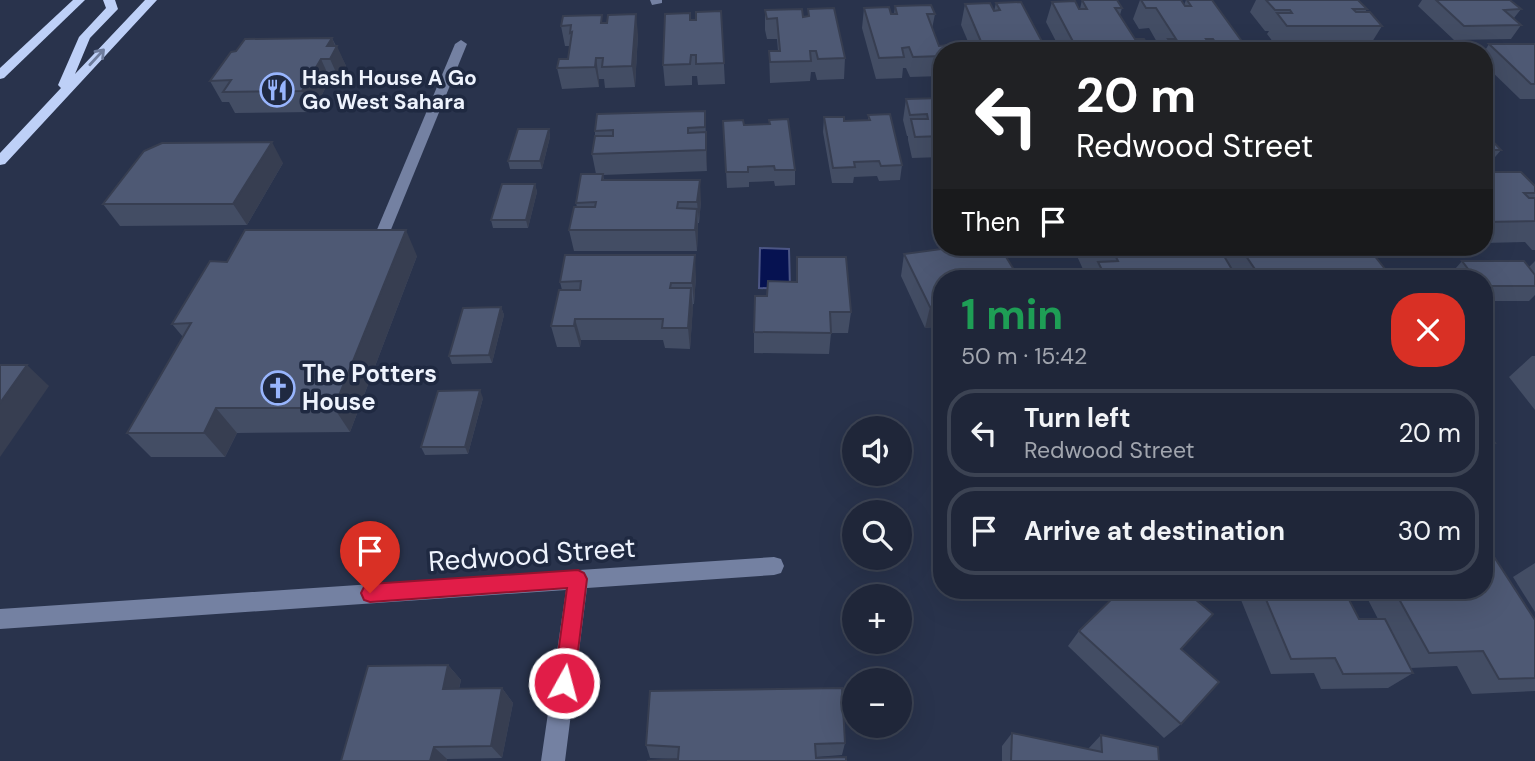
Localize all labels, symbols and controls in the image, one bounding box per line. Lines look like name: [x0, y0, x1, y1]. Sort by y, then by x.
one-way arrow: [89, 48, 105, 66]
text: 20 m: [1076, 63, 1196, 127]
place label: Hash House A Go Go West Sahara: [302, 64, 477, 116]
icon: left: [961, 70, 1052, 161]
restaurant icon: Hash House A Go Go West Sahara: [258, 71, 296, 109]
text: Redwood Street: [1076, 125, 1313, 167]
icon: arrive: [1034, 203, 1072, 241]
text: Then: [961, 205, 1020, 239]
text: 1 min: [961, 287, 1063, 342]
button: close: [1391, 293, 1465, 367]
text: 50 m · 15:42: [961, 341, 1087, 371]
place label: The Potters House: [302, 358, 437, 417]
church icon: The Potters House: [259, 369, 297, 407]
text: Turn left: [1024, 401, 1131, 435]
icon: left: [965, 414, 1003, 452]
map controls: [842, 416, 912, 738]
button: sound: [842, 416, 912, 486]
text: 20 m: [1398, 416, 1461, 450]
text: Redwood Street: [1024, 435, 1195, 465]
button: search: [842, 500, 912, 570]
icon: arrive: [965, 512, 1003, 550]
text: Arrive at destination: [1024, 514, 1285, 548]
text: 30 m: [1398, 514, 1461, 548]
pin: [340, 521, 400, 593]
street label: Redwood Street: [427, 529, 637, 580]
icon: arrive: [351, 532, 389, 570]
button: +: [842, 584, 912, 654]
position arrow: [527, 646, 601, 720]
button: −: [842, 668, 912, 738]

